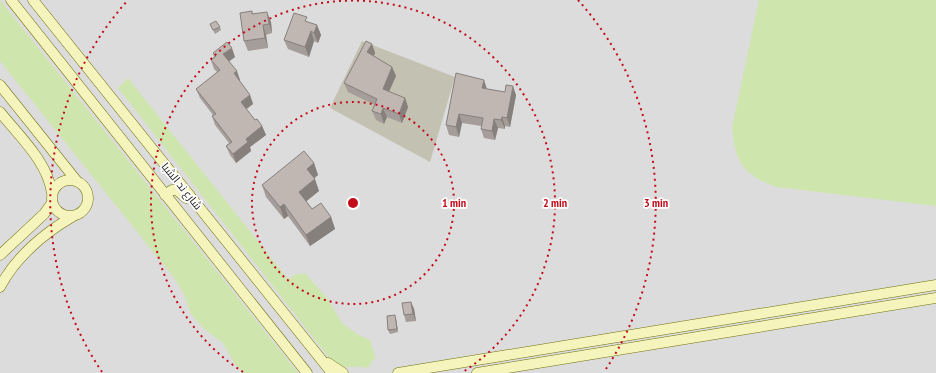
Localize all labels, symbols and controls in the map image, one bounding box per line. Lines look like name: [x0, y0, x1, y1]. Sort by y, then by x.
street label: شارع ند الشبا: [158, 160, 205, 213]
text: 1 min: [442, 195, 466, 210]
text: 2 min: [543, 195, 567, 210]
text: 3 min: [644, 195, 668, 210]
centre of rings: [346, 196, 360, 210]

